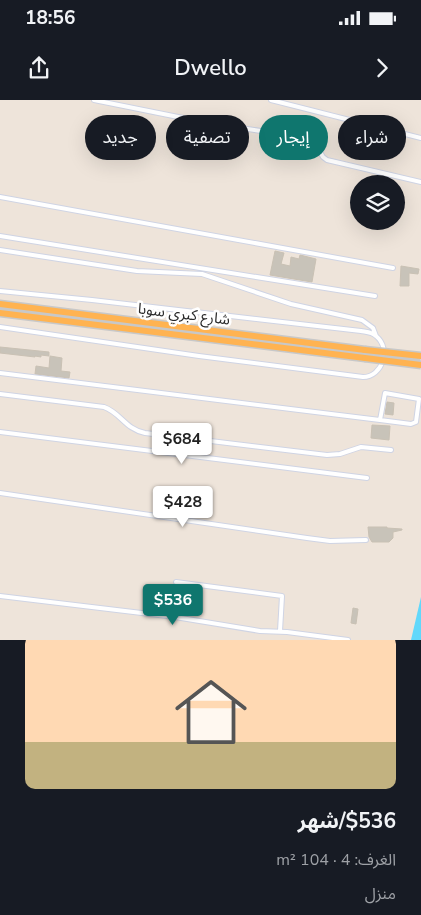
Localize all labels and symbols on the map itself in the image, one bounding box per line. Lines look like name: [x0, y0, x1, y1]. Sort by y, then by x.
street label: شارع كبري سوبا: [136, 298, 232, 332]
pin: $684: [152, 422, 212, 465]
pin: $428: [153, 486, 213, 528]
pin: $536: [143, 584, 203, 626]

